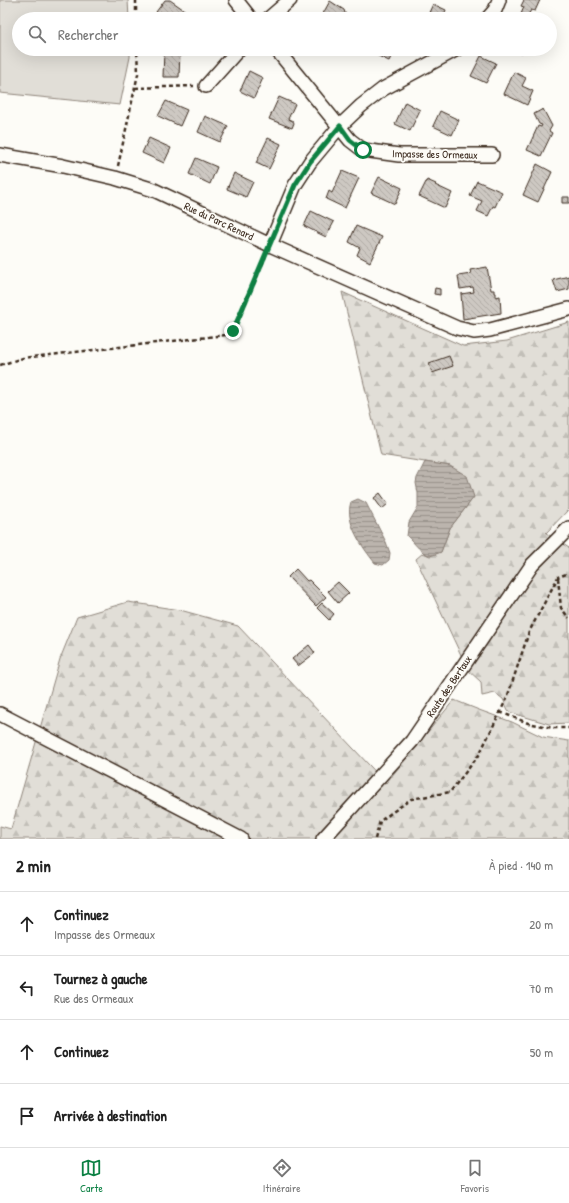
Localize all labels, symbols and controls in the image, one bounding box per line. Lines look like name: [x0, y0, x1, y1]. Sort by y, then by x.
search box: [12, 12, 557, 56]
icon: search: [26, 23, 48, 45]
text: Rechercher: [58, 24, 119, 45]
route start: [354, 141, 372, 159]
street label: Impasse des Ormeaux: [392, 146, 478, 162]
street label: Rue du Parc Renard: [182, 199, 257, 244]
route end: [224, 322, 242, 340]
street label: Route des Bertaux: [423, 652, 475, 720]
text: 2 min: [16, 854, 51, 877]
text: À pied · 140 m: [489, 856, 553, 874]
text: Continuez: [54, 904, 109, 925]
icon: ahead: [16, 913, 38, 935]
text: 20 m: [529, 915, 553, 933]
text: Impasse des Ormeaux: [54, 925, 155, 943]
text: Tournez à gauche: [54, 968, 147, 989]
icon: left: [16, 977, 38, 999]
text: 70 m: [529, 979, 553, 997]
text: Rue des Ormeaux: [54, 989, 134, 1007]
icon: ahead: [16, 1041, 38, 1063]
text: Continuez: [54, 1041, 109, 1062]
text: 50 m: [530, 1043, 553, 1061]
icon: arrive: [16, 1105, 38, 1127]
text: Arrivée à destination: [54, 1105, 167, 1126]
tab: Carte: [80, 1157, 103, 1195]
tab: Itinéraire: [263, 1157, 301, 1195]
tab: Favoris: [461, 1157, 489, 1195]

